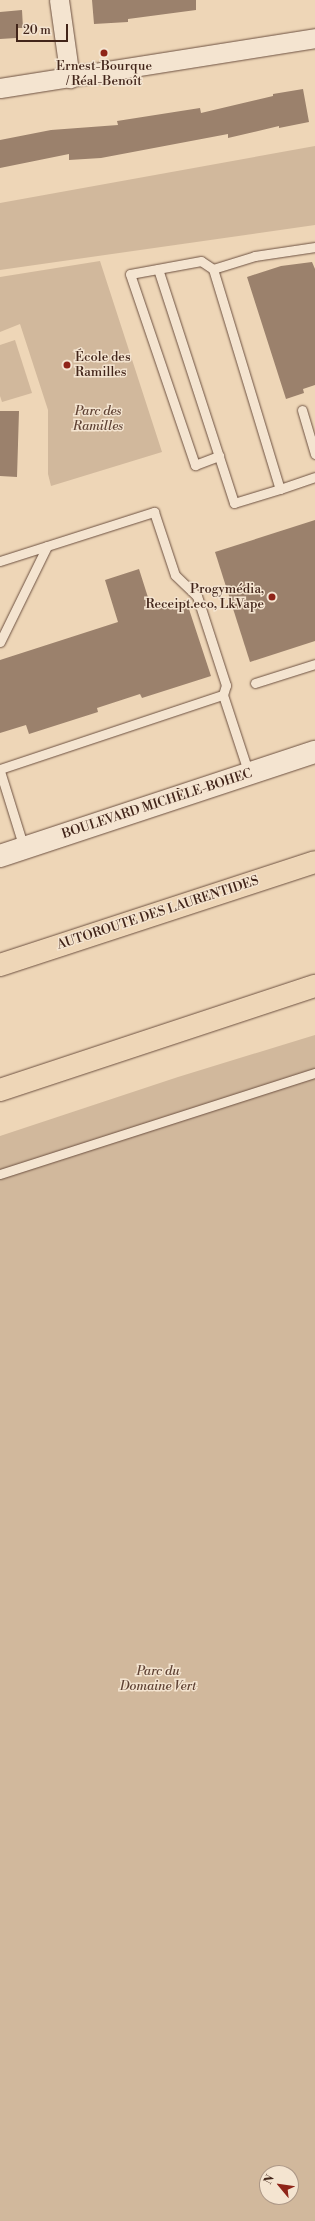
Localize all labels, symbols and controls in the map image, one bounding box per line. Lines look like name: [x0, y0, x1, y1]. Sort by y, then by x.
scale bar: [18, 16, 70, 42]
text: 20 m: [23, 23, 51, 38]
marker: Ernest-Bourque / Réal-Benoît: [99, 48, 109, 58]
place label: Ernest-Bourque / Réal-Benoît: [56, 59, 152, 90]
place label: École des Ramilles: [75, 350, 131, 381]
marker: École des Ramilles: [62, 360, 72, 370]
park label: Parc des Ramilles: [73, 404, 123, 435]
place label: Progymédia, Receipt.eco, LkVape: [146, 582, 264, 613]
marker: Progymédia, Receipt.eco, LkVape: [267, 592, 277, 602]
street label: BOULEVARD MICHÈLE-BOHEC: [60, 766, 254, 842]
street label: AUTOROUTE DES LAURENTIDES: [55, 873, 261, 953]
park label: Parc du Domaine Vert: [120, 1664, 196, 1695]
north arrow: [259, 2165, 299, 2205]
text: N: [261, 2172, 278, 2187]

